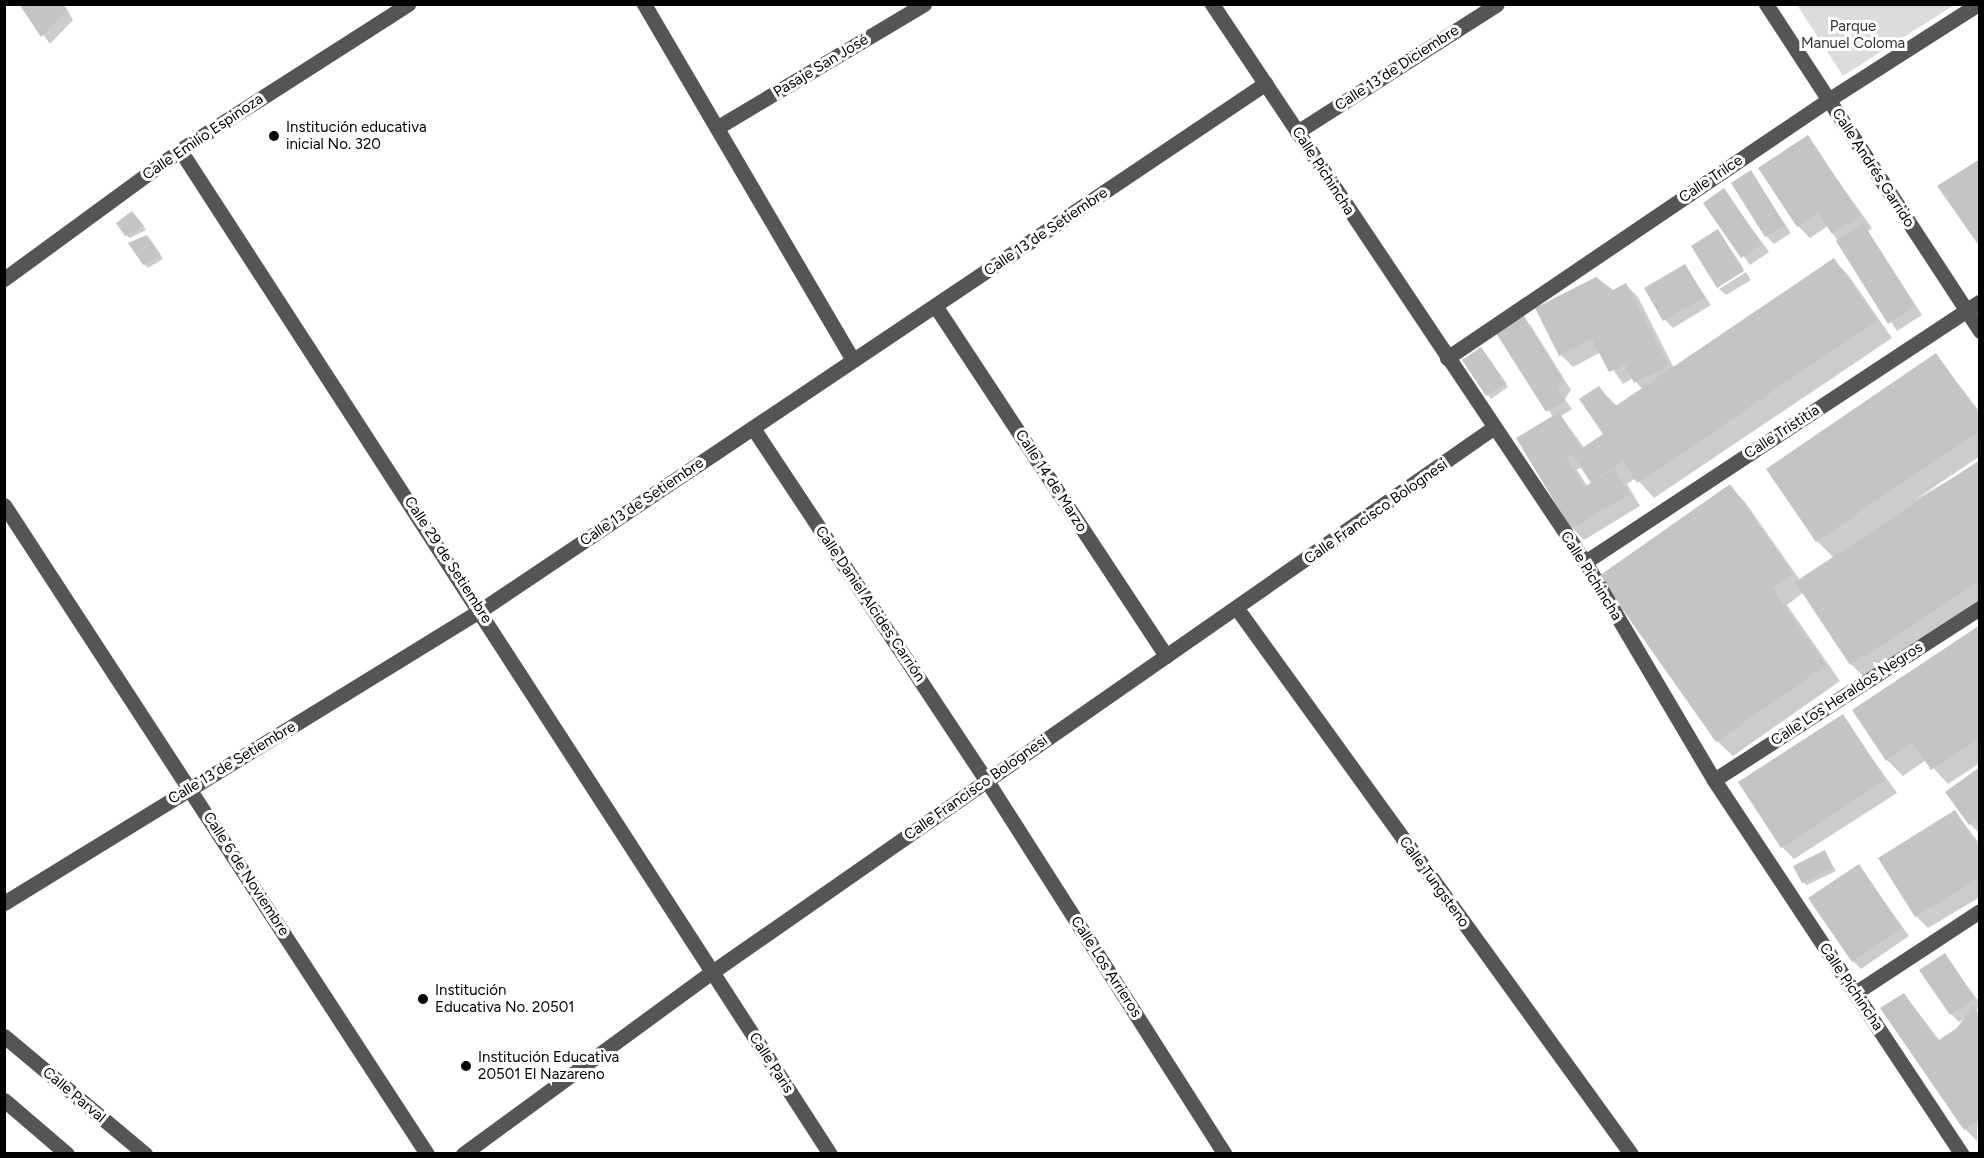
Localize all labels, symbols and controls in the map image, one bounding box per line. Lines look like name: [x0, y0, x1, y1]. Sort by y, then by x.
park label: Parque Manuel Coloma: [1801, 17, 1905, 52]
street label: Calle 13 de Diciembre: [1332, 21, 1462, 115]
street label: Pasaje San José: [770, 31, 872, 101]
street label: Calle Emilio Espinoza: [139, 90, 267, 184]
street label: Calle Andrés Garrido: [1828, 105, 1918, 231]
place label: Institución educativa inicial No. 320: [286, 118, 427, 153]
street label: Calle Pichincha: [1288, 123, 1358, 219]
marker: Institución educativa inicial No. 320: [267, 129, 281, 143]
street label: Calle Trilce: [1676, 151, 1746, 207]
street label: Calle 13 de Setiembre: [981, 184, 1111, 280]
street label: Calle Tristitia: [1741, 401, 1823, 463]
street label: Calle 14 de Marzo: [1011, 426, 1091, 536]
street label: Calle 13 de Setiembre: [577, 454, 707, 550]
street label: Calle Francisco Bolognesi: [1301, 456, 1451, 568]
street label: Calle 29 de Setiembre: [400, 493, 496, 627]
street label: Calle Daniel Alcides Carrión: [811, 523, 929, 685]
street label: Calle Pichincha: [1556, 528, 1626, 624]
street label: Calle Los Heraldos Negros: [1768, 638, 1926, 750]
street label: Calle 13 de Setiembre: [165, 718, 299, 808]
street label: Calle Francisco Bolognesi: [901, 732, 1051, 844]
street label: Calle 6 de Noviembre: [199, 809, 293, 939]
street label: Calle Tungsteno: [1395, 833, 1473, 931]
street label: Calle Los Arrieros: [1067, 913, 1145, 1021]
street label: Calle Pichincha: [1815, 940, 1887, 1034]
place label: Institución Educativa No. 20501: [435, 981, 575, 1016]
marker: Institución Educativa No. 20501: [416, 992, 430, 1006]
street label: Calle Paris: [745, 1029, 797, 1097]
place label: Institución Educativa 20501 El Nazareno: [478, 1048, 619, 1083]
marker: Institución Educativa 20501 El Nazareno: [459, 1059, 473, 1073]
street label: Calle Parval: [39, 1063, 109, 1127]

